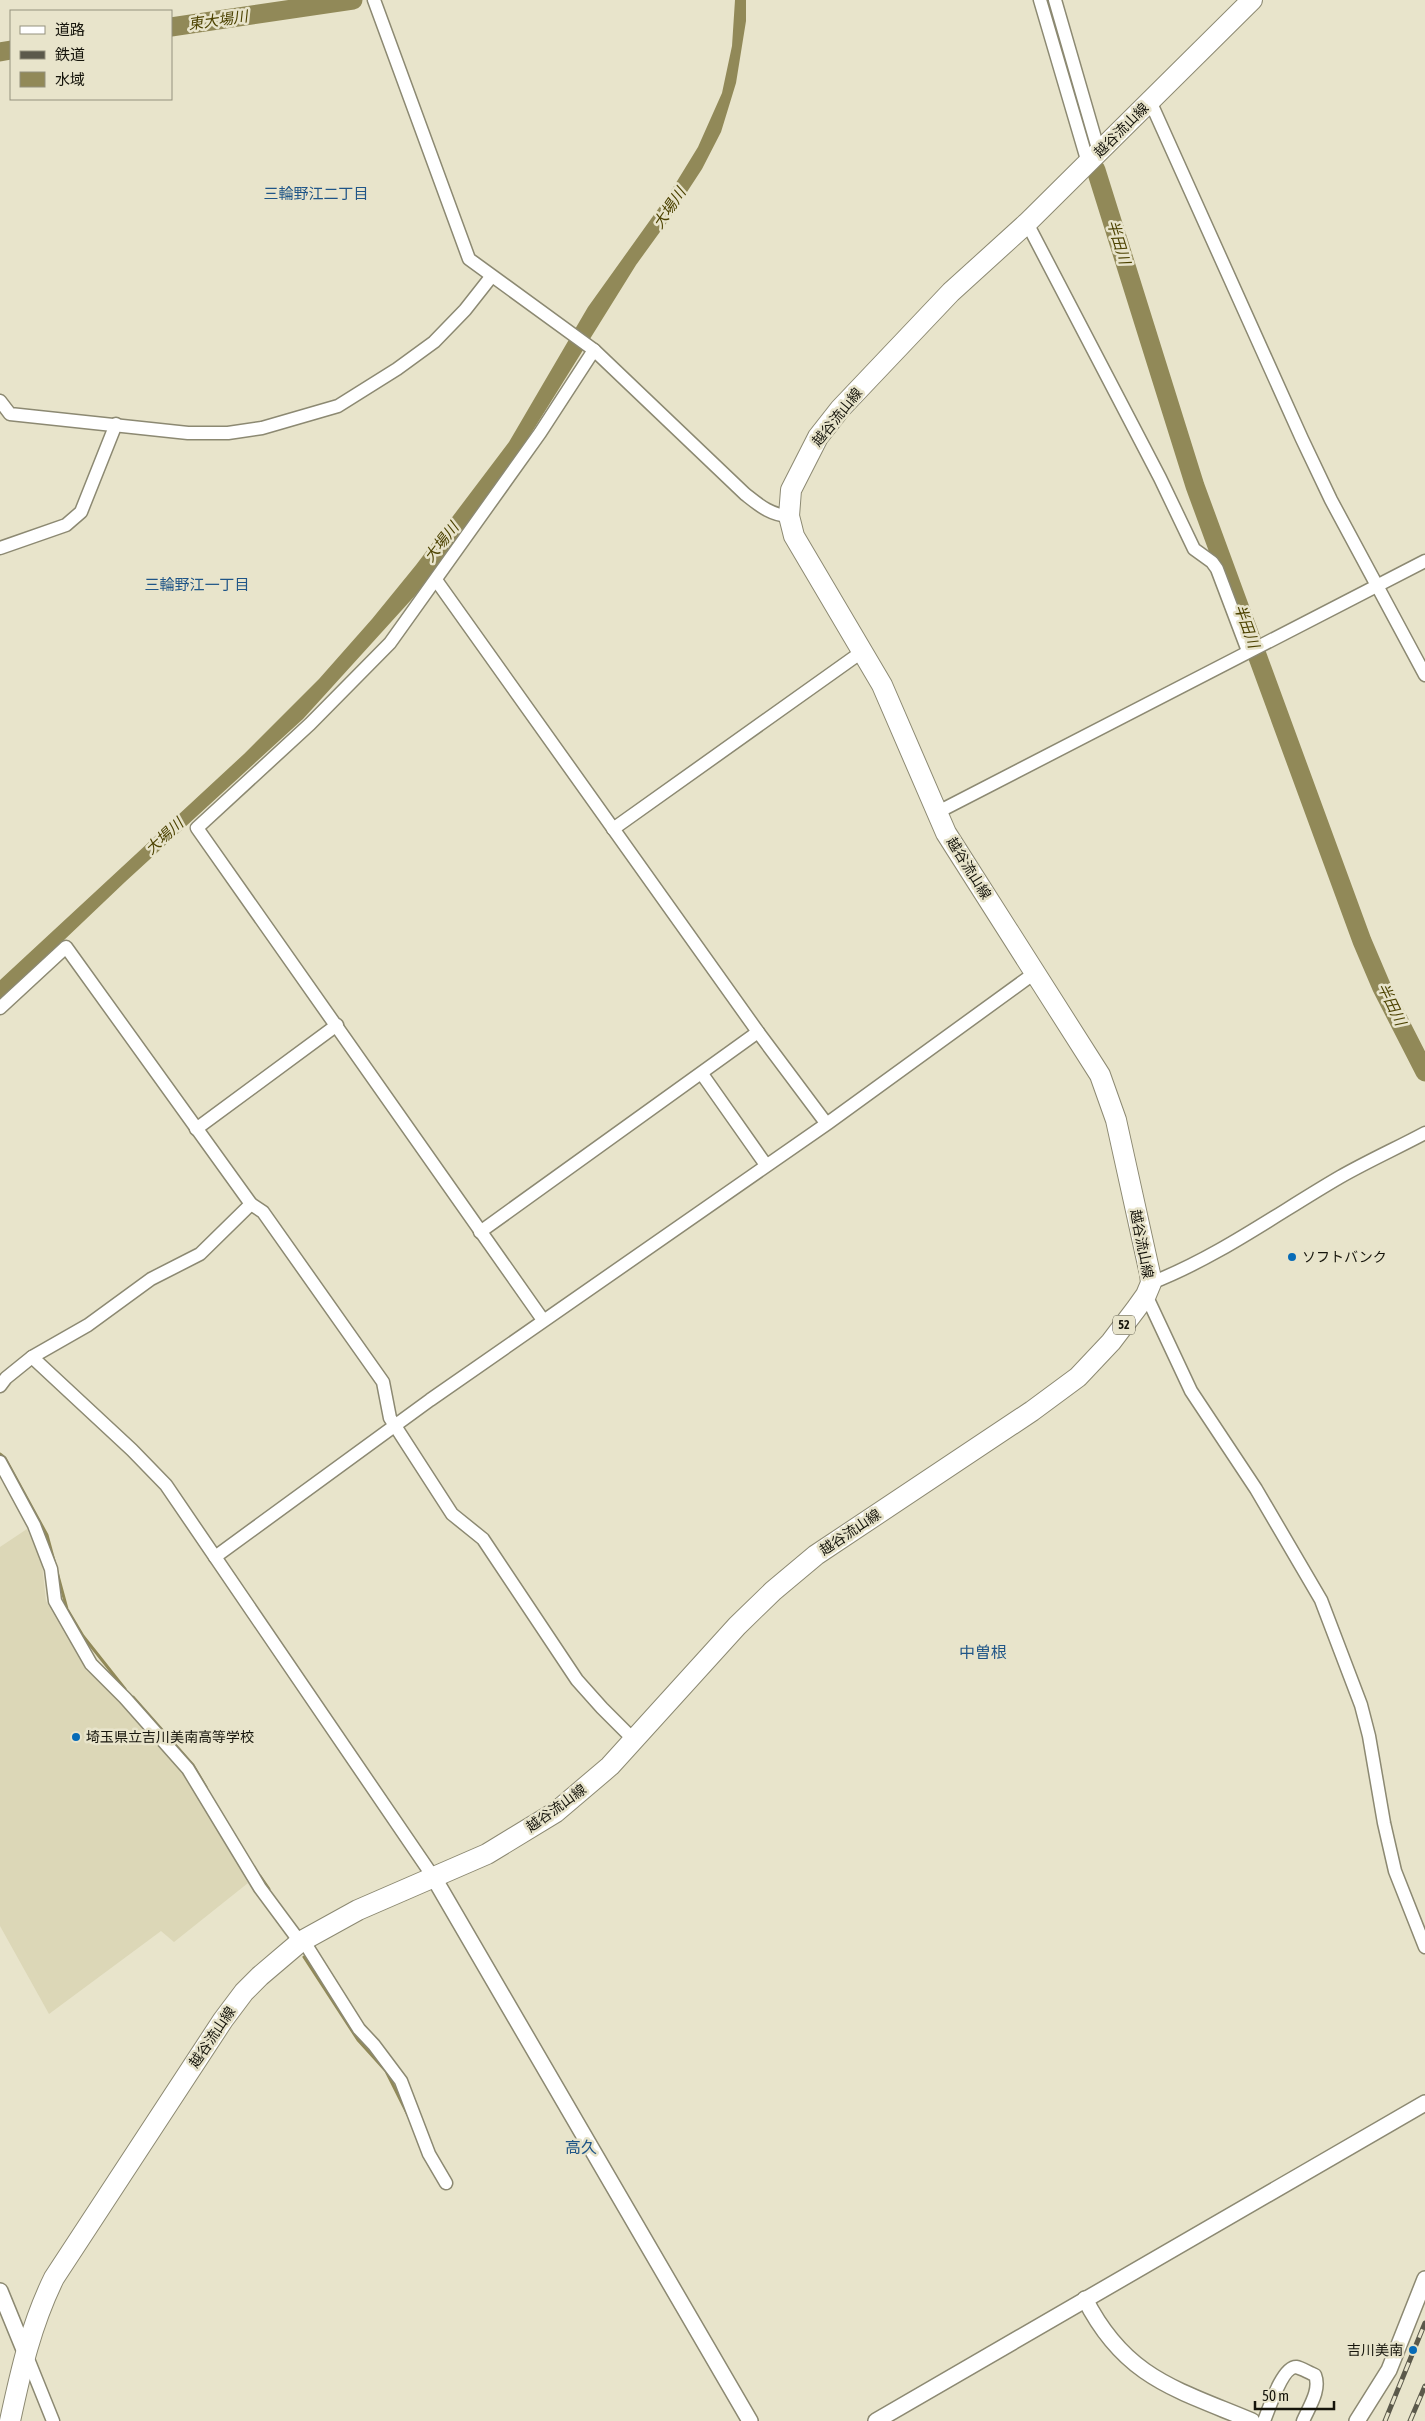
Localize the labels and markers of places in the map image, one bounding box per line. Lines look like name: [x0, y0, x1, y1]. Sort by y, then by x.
place label: ソフトバンク: [1302, 1249, 1387, 1265]
marker: ソフトバンク: [1286, 1251, 1298, 1263]
place label: 埼玉県立吉川美南高等学校: [86, 1729, 254, 1745]
marker: 埼玉県立吉川美南高等学校: [70, 1731, 82, 1743]
place label: 吉川美南: [1347, 2342, 1403, 2358]
marker: 吉川美南: [1407, 2344, 1419, 2356]

